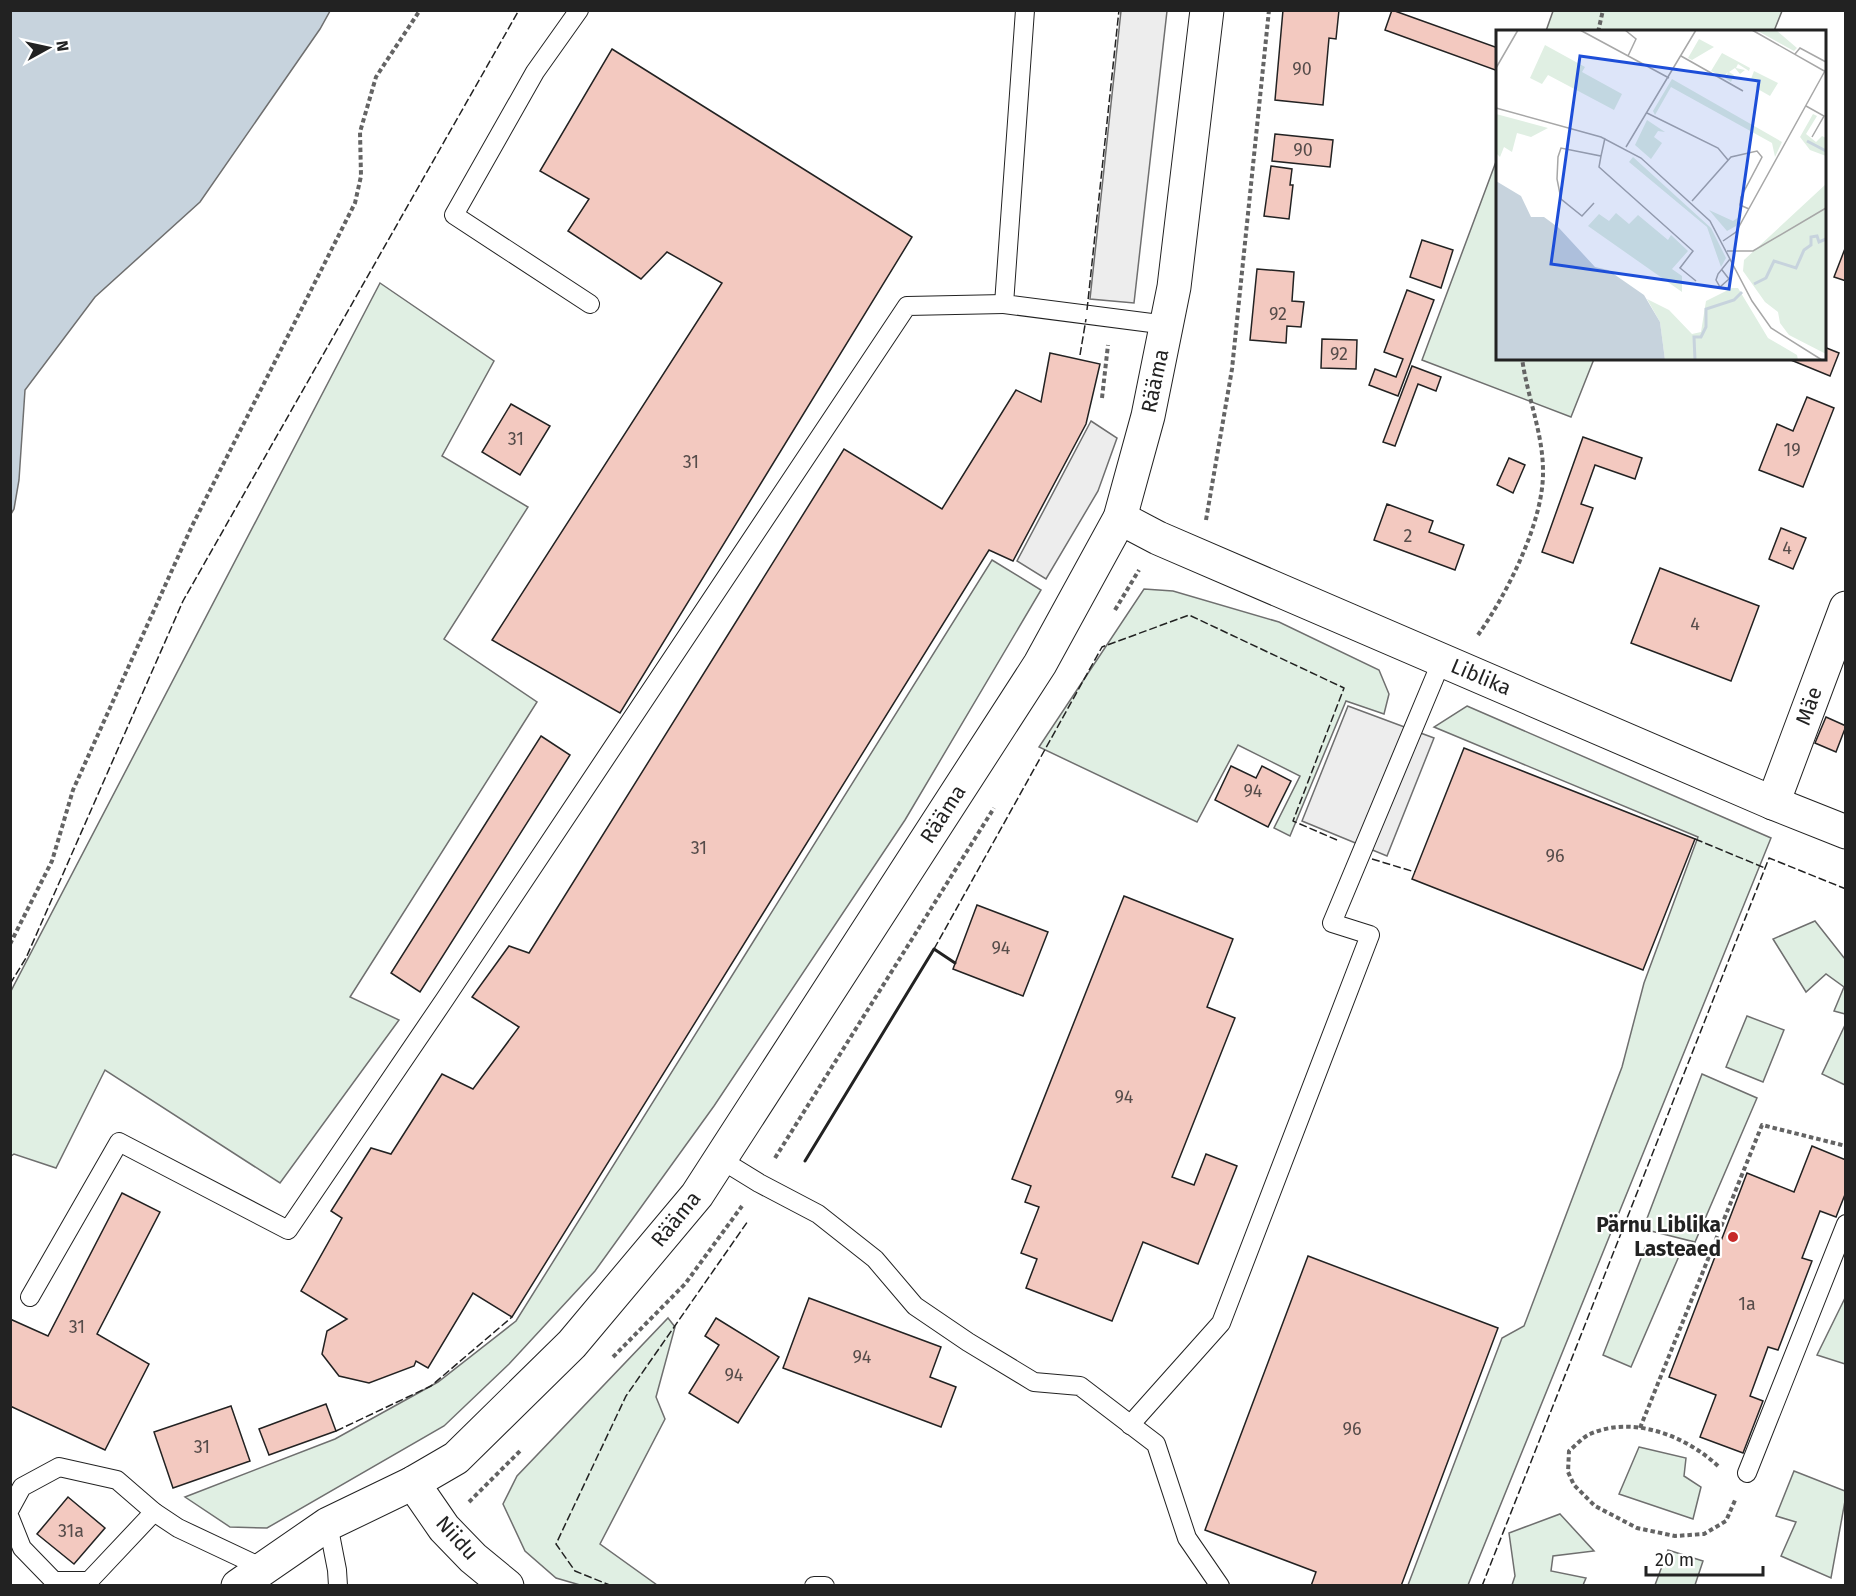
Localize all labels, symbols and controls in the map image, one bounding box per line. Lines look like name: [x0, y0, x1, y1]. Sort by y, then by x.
north arrow: [18, 18, 78, 78]
inset map: [1496, 30, 1826, 360]
text: N: [52, 39, 73, 53]
house number: 90: [1292, 58, 1312, 80]
house number: 90: [1293, 139, 1313, 161]
house number: 92: [1269, 303, 1287, 325]
house number: 92: [1330, 343, 1348, 365]
street label: Rääma: [1136, 347, 1174, 415]
house number: 31: [508, 428, 524, 450]
house number: 19: [1783, 439, 1801, 461]
house number: 31: [683, 451, 699, 473]
house number: 2: [1404, 525, 1413, 547]
house number: 4: [1782, 537, 1792, 559]
house number: 4: [1690, 613, 1700, 635]
street label: Liblika: [1447, 653, 1515, 701]
street label: Mäe: [1790, 683, 1828, 729]
street label: Rääma: [914, 780, 972, 848]
house number: 94: [1244, 780, 1263, 802]
house number: 31: [691, 837, 707, 859]
house number: 96: [1545, 845, 1565, 867]
house number: 94: [992, 937, 1011, 959]
house number: 94: [1115, 1086, 1134, 1108]
street label: Rääma: [646, 1186, 706, 1252]
place label: Pärnu Liblika Lasteaed: [1596, 1212, 1721, 1262]
marker: Pärnu Liblika Lasteaed: [1726, 1230, 1740, 1244]
house number: 1a: [1738, 1293, 1756, 1315]
house number: 31: [69, 1316, 85, 1338]
house number: 94: [853, 1346, 872, 1368]
house number: 94: [725, 1364, 744, 1386]
house number: 96: [1342, 1418, 1362, 1440]
house number: 31: [194, 1436, 210, 1458]
street label: Niidu: [430, 1510, 484, 1566]
house number: 31a: [58, 1520, 84, 1542]
scale bar: [1646, 1539, 1763, 1577]
text: 20 m: [1655, 1549, 1694, 1571]

